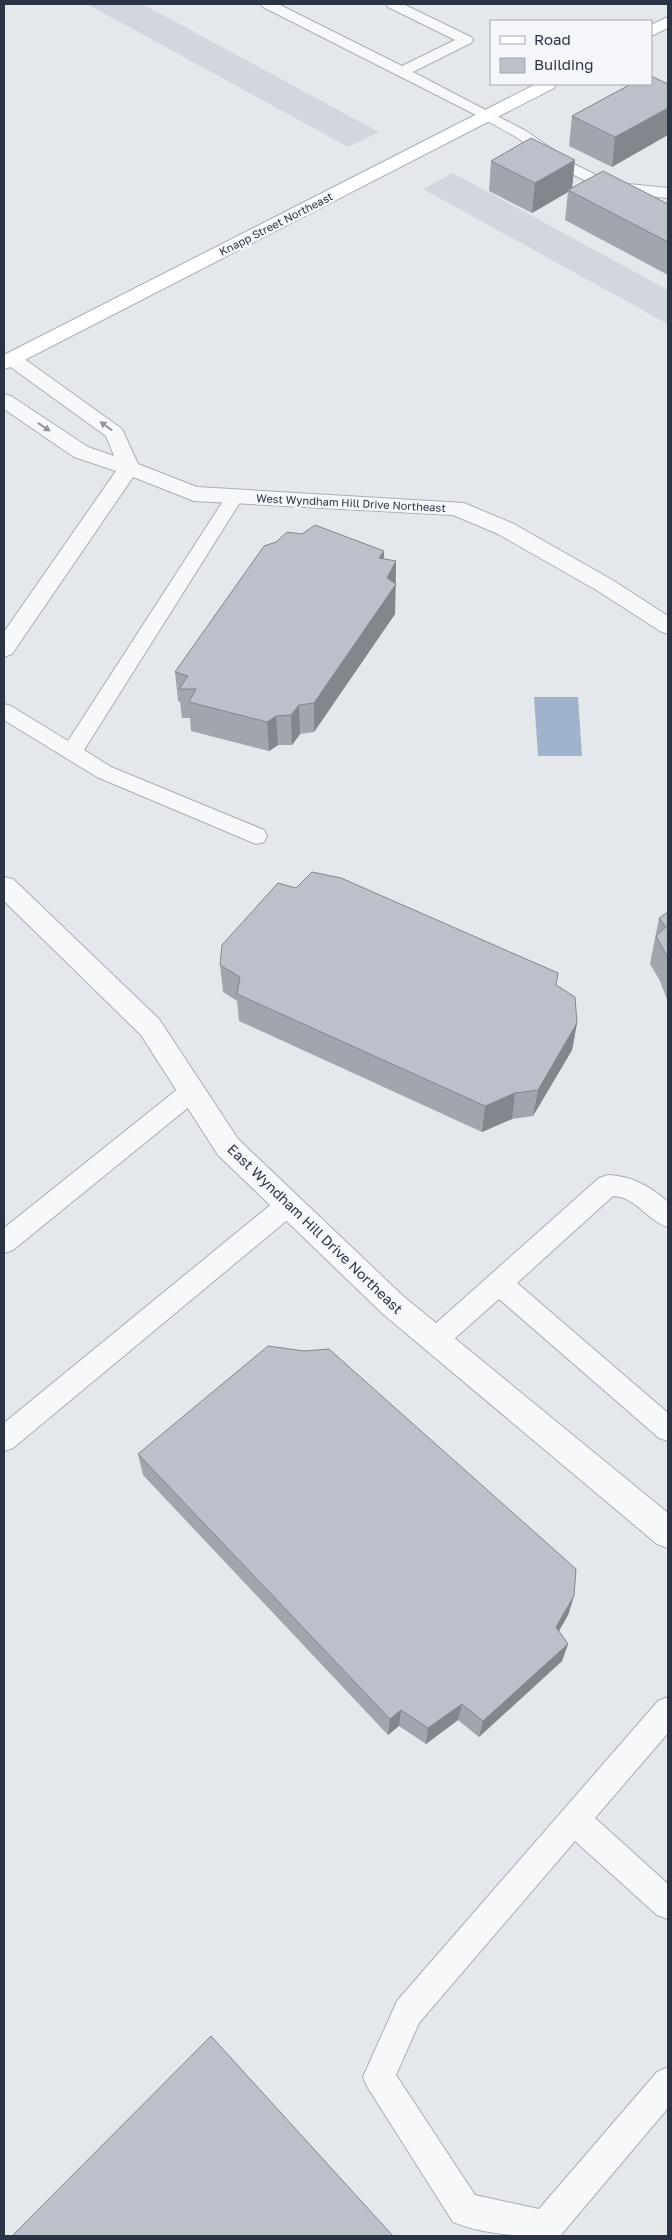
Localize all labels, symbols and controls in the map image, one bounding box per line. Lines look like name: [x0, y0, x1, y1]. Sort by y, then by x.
legend: [490, 20, 652, 85]
text: Road: [534, 30, 571, 48]
text: Building: [534, 55, 594, 73]
street label: Knapp Street Northeast: [217, 189, 335, 258]
one-way arrow: [99, 421, 112, 431]
one-way arrow: [37, 422, 51, 432]
street label: West Wyndham Hill Drive Northeast: [256, 491, 446, 514]
street label: East Wyndham Hill Drive Northeast: [224, 1140, 406, 1317]

